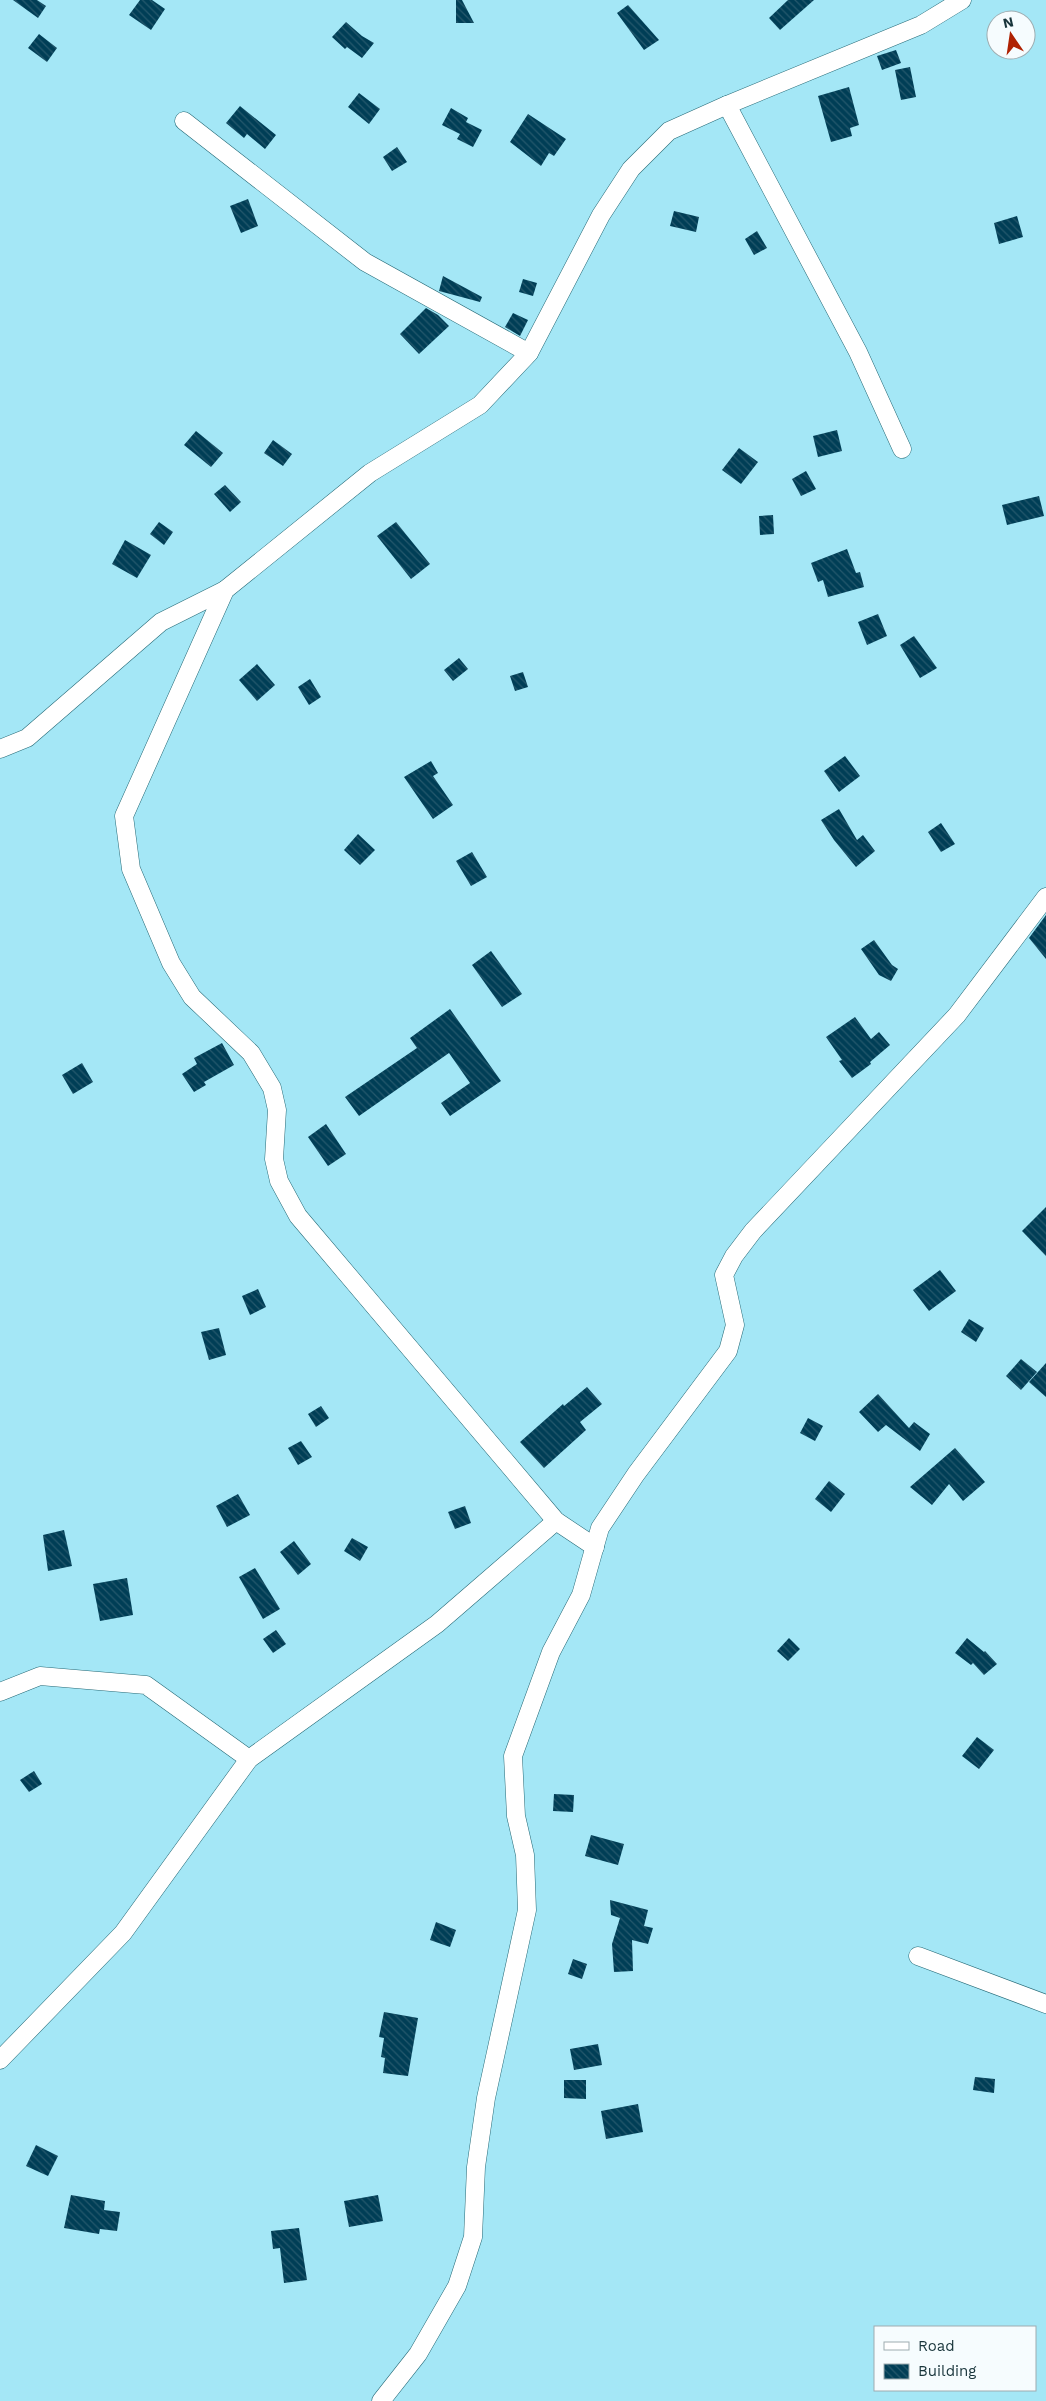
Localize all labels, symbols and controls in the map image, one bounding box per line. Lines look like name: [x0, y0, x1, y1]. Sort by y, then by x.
north arrow: [986, 10, 1036, 60]
text: N: [1001, 13, 1015, 31]
legend: [874, 2326, 1036, 2391]
text: Road: [918, 2337, 955, 2355]
text: Building: [918, 2362, 976, 2380]

